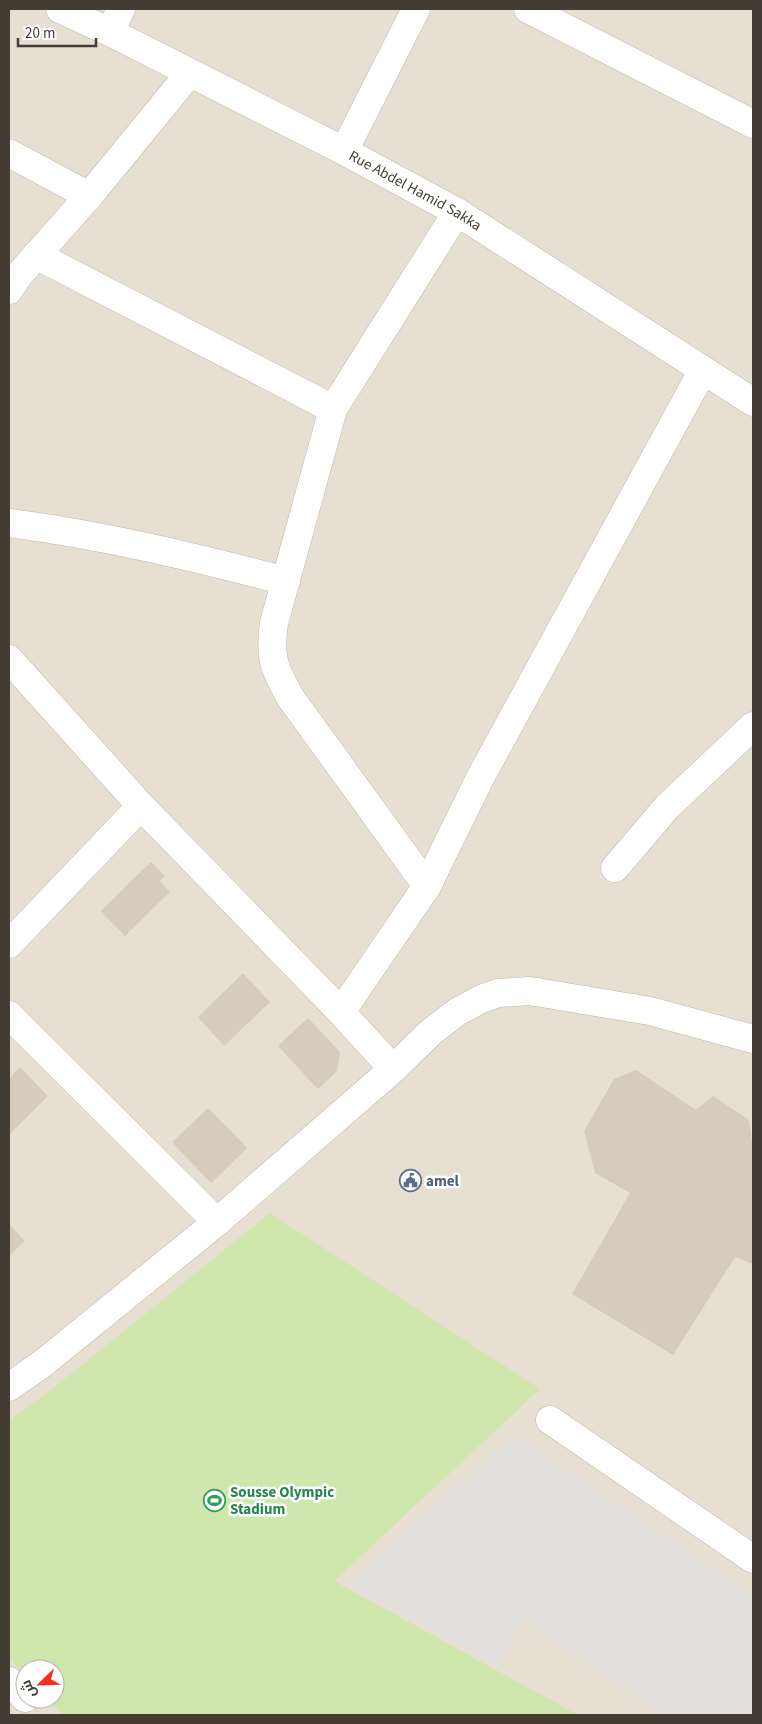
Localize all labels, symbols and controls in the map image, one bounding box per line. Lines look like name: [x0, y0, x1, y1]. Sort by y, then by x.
scale bar: [18, 15, 95, 47]
text: 20 m: [25, 23, 55, 44]
street label: Rue Abdel Hamid Sakka: [345, 145, 486, 236]
public building icon: amel: [398, 1169, 422, 1193]
place label: amel: [426, 1171, 460, 1192]
place label: Sousse Olympic Stadium: [230, 1482, 334, 1520]
sports icon: Sousse Olympic Stadium: [202, 1489, 226, 1513]
north arrow: [15, 1659, 65, 1709]
text: ش: [16, 1676, 42, 1701]

